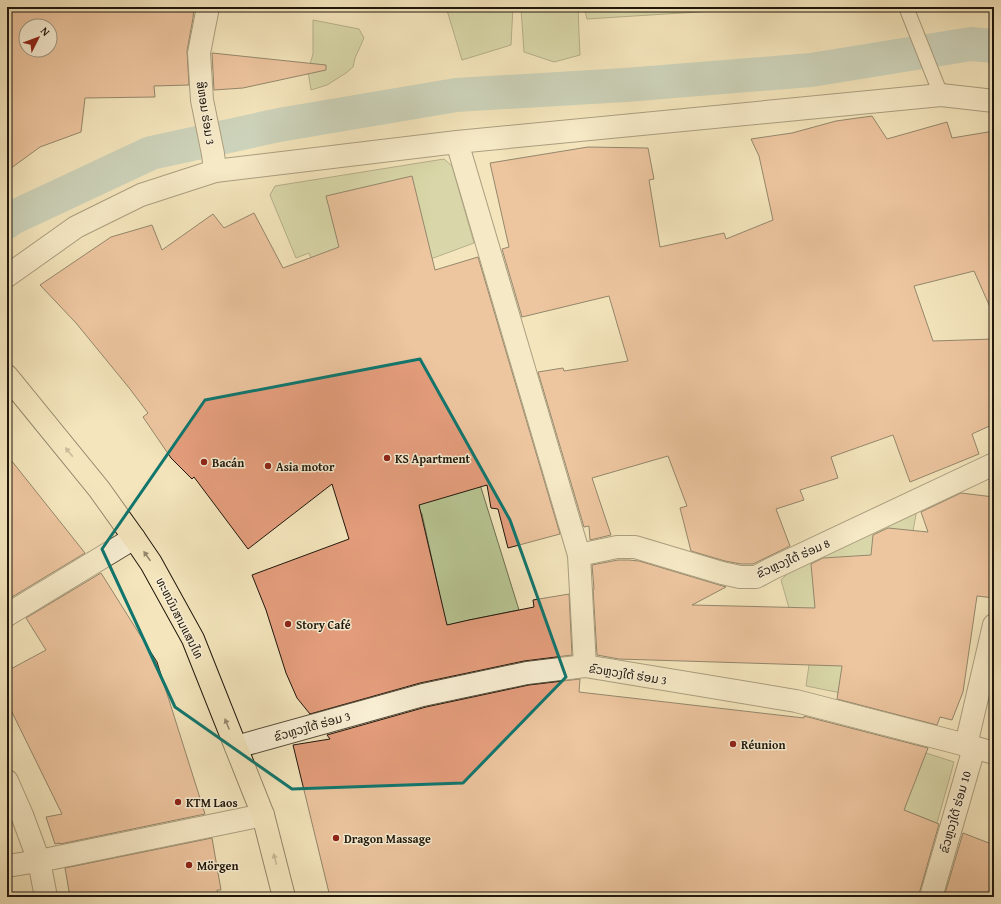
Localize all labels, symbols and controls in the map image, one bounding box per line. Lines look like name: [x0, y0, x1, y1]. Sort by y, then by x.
north arrow: [18, 18, 58, 58]
text: N: [37, 23, 54, 40]
street label: ສີຫອມ ຮ່ອມ 3: [193, 80, 219, 146]
one-way arrow: [64, 447, 73, 458]
place label: KS Apartment: [395, 450, 470, 467]
marker: KS Apartment: [382, 453, 392, 463]
place label: Bacán: [212, 454, 244, 471]
marker: Bacán: [199, 457, 209, 467]
place label: Asia motor: [276, 458, 335, 475]
marker: Asia motor: [263, 461, 273, 471]
street label: ຂົວຫຼວງໃຕ້ ຮ່ອມ 8: [753, 534, 833, 582]
one-way arrow: [143, 551, 151, 561]
street label: ທະຫນົນສາມແສນໄທ: [152, 574, 208, 662]
place label: Story Café: [296, 616, 351, 633]
marker: Story Café: [283, 619, 293, 629]
street label: ຂົວຫຼວງໃຕ້ ຮ່ອມ 3: [588, 659, 669, 689]
street label: ຂົວຫຼວງໃຕ້ ຮ່ອມ 3: [272, 707, 352, 745]
one-way arrow: [223, 717, 229, 729]
place label: Réunion: [741, 736, 786, 753]
marker: Réunion: [728, 739, 738, 749]
street label: ຂົວຫຼວງໃຕ້ ຮ່ອມ 10: [935, 769, 975, 855]
place label: KTM Laos: [186, 794, 238, 811]
marker: KTM Laos: [173, 797, 183, 807]
place label: Dragon Massage: [344, 830, 431, 847]
marker: Dragon Massage: [331, 833, 341, 843]
one-way arrow: [271, 853, 277, 865]
place label: Mörgen: [197, 857, 239, 874]
marker: Mörgen: [184, 860, 194, 870]

